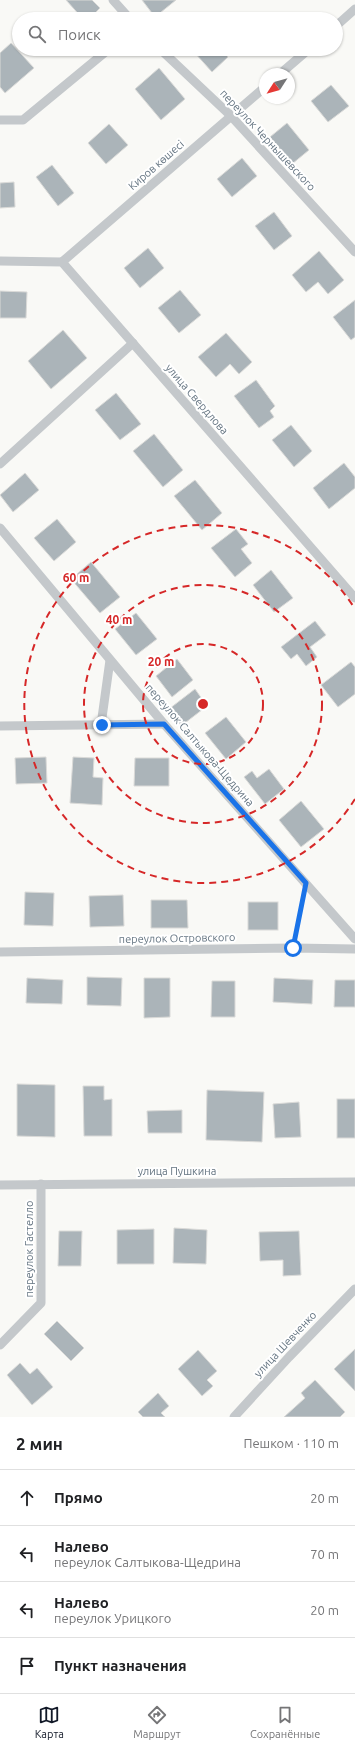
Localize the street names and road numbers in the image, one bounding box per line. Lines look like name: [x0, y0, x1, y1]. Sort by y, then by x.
street label: переулок Чернышевского: [218, 87, 318, 193]
street label: Киров көшесі: [126, 138, 186, 192]
street label: улица Свердлова: [163, 361, 231, 437]
street label: переулок Салтыкова-Щедрина: [144, 681, 256, 809]
street label: переулок Островского: [119, 931, 235, 945]
street label: улица Пушкина: [138, 1165, 216, 1177]
street label: переулок Гастелло: [23, 1201, 35, 1297]
street label: улица Шевченко: [251, 1309, 319, 1379]

